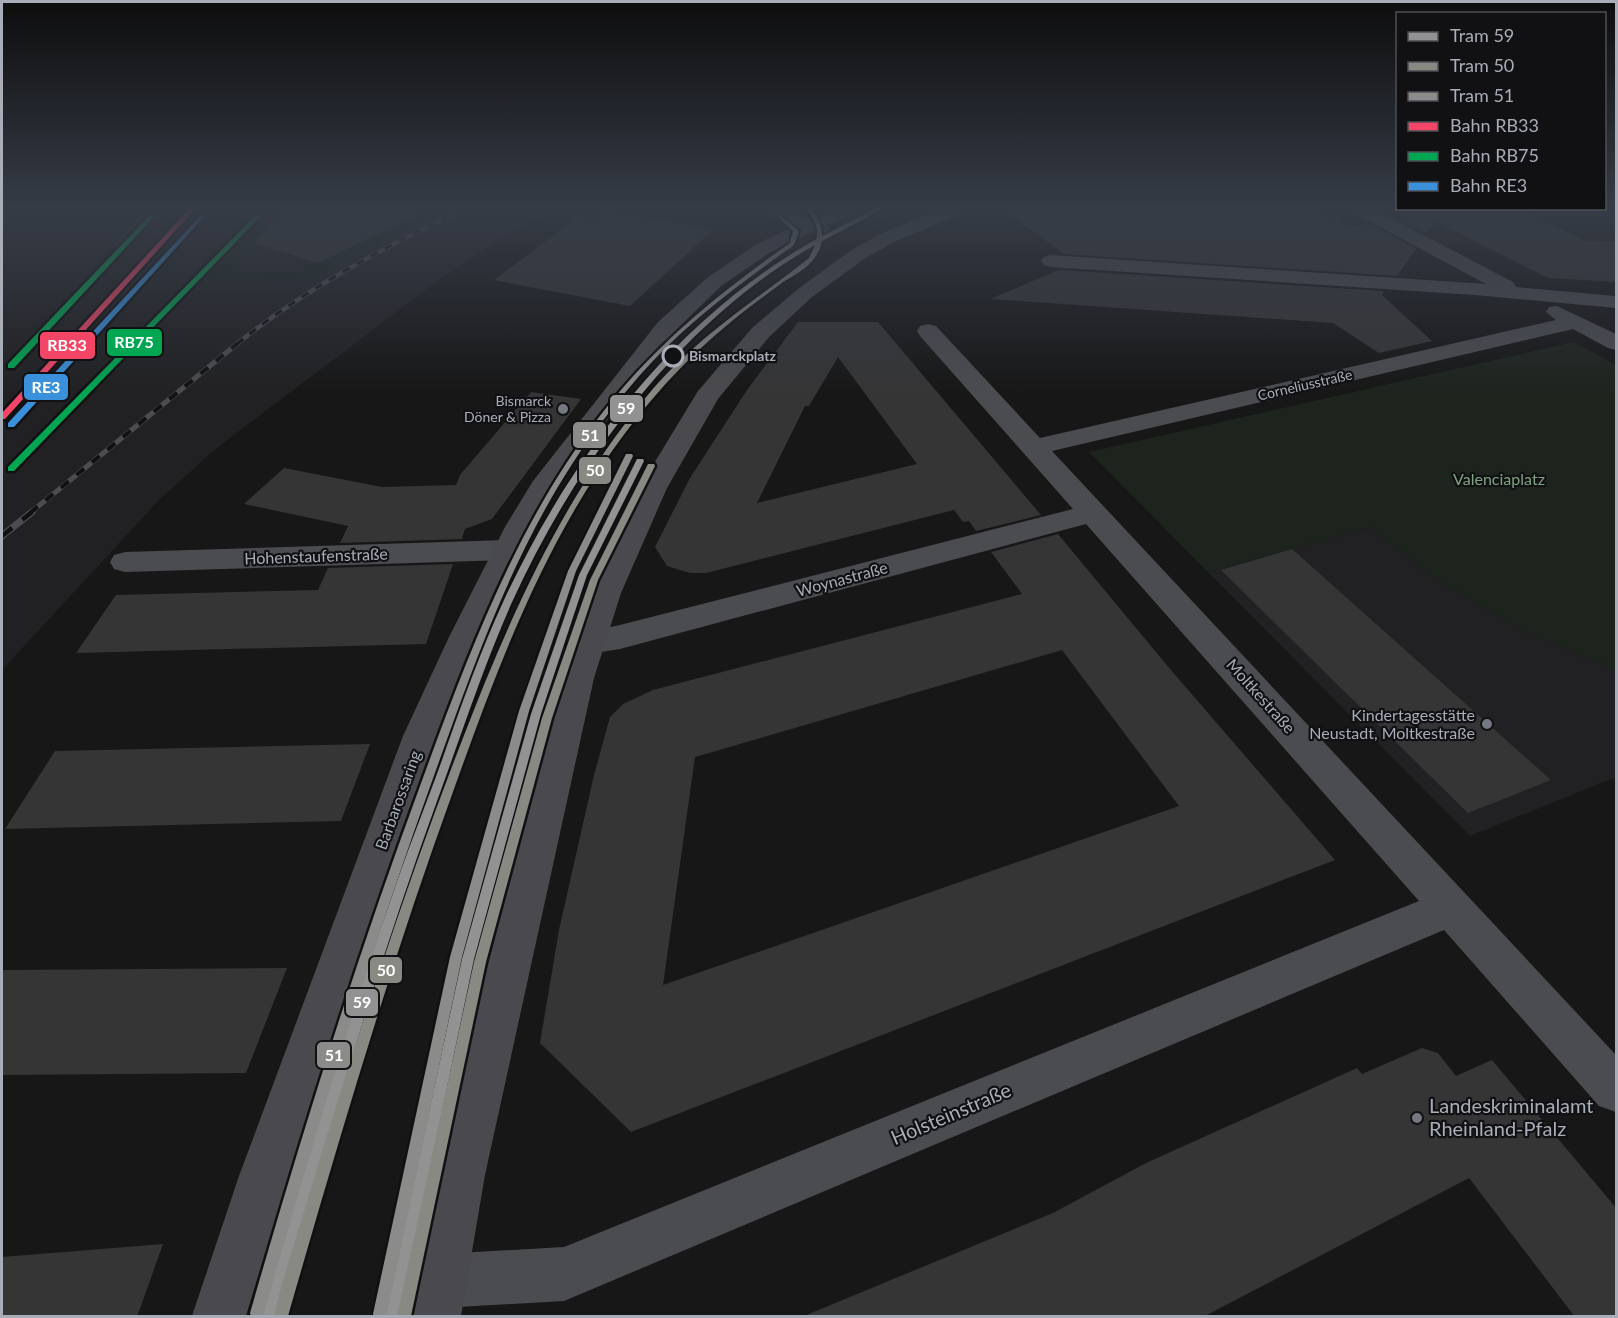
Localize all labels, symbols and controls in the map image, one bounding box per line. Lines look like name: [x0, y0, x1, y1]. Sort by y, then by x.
legend: [1396, 12, 1606, 210]
text: Tram 59: [1450, 24, 1514, 46]
text: Tram 50: [1450, 54, 1514, 76]
text: Tram 51: [1450, 84, 1514, 106]
text: Bahn RB33: [1450, 114, 1539, 136]
text: Bahn RB75: [1450, 144, 1539, 166]
text: Bahn RE3: [1450, 174, 1527, 196]
line badge: RB75: [106, 328, 163, 357]
line badge: RB33: [39, 331, 96, 360]
text: RB75: [114, 332, 154, 351]
text: RB33: [47, 335, 87, 354]
marker: Bismarckplatz: [662, 345, 684, 367]
place label: Bismarckplatz: [689, 347, 777, 364]
street label: Corneliusstraße: [1256, 365, 1354, 404]
line badge: RE3: [23, 373, 69, 401]
text: RE3: [32, 377, 60, 396]
place label: Bismarck Döner & Pizza: [464, 392, 552, 425]
line badge: 59: [609, 394, 644, 423]
text: 59: [617, 398, 635, 417]
marker: Bismarck Döner & Pizza: [556, 402, 570, 416]
line badge: 51: [572, 421, 607, 449]
text: 51: [581, 425, 599, 444]
line badge: 50: [578, 456, 612, 485]
text: 50: [586, 460, 604, 479]
park label: Valenciaplatz: [1453, 469, 1545, 488]
street label: Hohenstaufenstraße: [244, 543, 388, 568]
street label: Woynastraße: [794, 557, 890, 600]
street label: Moltkestraße: [1223, 655, 1300, 737]
place label: Kindertagesstätte Neustadt, Moltkestraße: [1309, 705, 1475, 742]
marker: Kindertagesstätte Neustadt, Moltkestraße: [1480, 717, 1494, 731]
street label: Barbarossaring: [371, 748, 424, 852]
line badge: 50: [369, 956, 403, 984]
text: 50: [377, 960, 395, 979]
line badge: 59: [345, 988, 379, 1017]
text: 59: [353, 992, 371, 1011]
line badge: 51: [316, 1041, 351, 1069]
text: 51: [325, 1045, 343, 1064]
street label: Holsteinstraße: [887, 1077, 1014, 1149]
place label: Landeskriminalamt Rheinland-Pfalz: [1429, 1093, 1594, 1140]
marker: Landeskriminalamt Rheinland-Pfalz: [1410, 1111, 1424, 1125]

